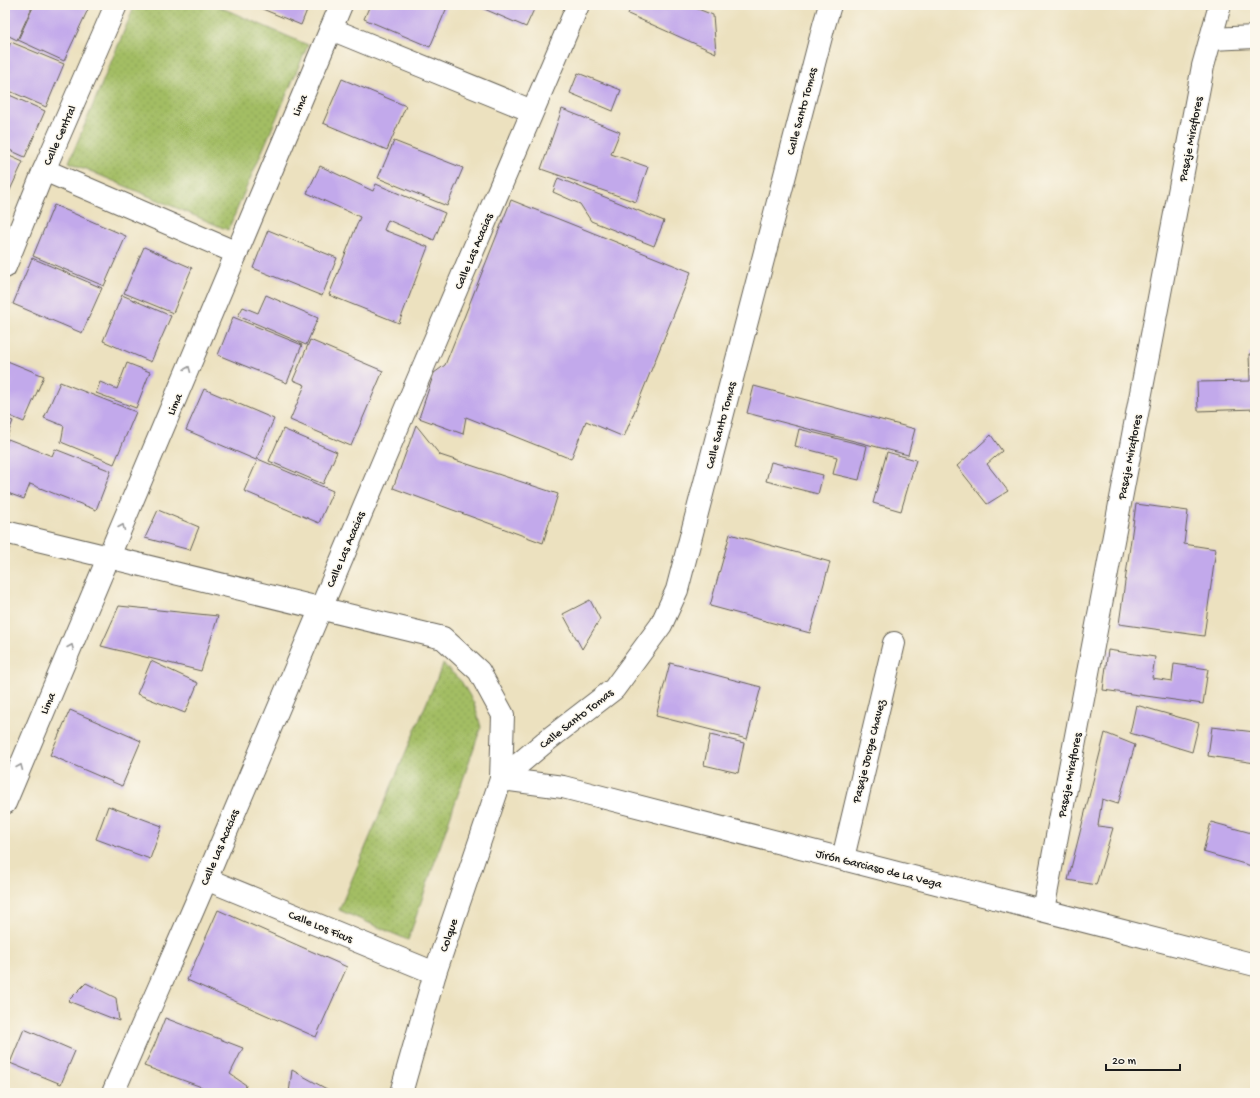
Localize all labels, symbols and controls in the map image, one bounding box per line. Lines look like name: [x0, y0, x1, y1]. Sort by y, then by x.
street label: Calle Santo Tomas: [785, 66, 821, 157]
street label: Lima: [290, 93, 312, 119]
street label: Pasaje Miraflores: [1177, 95, 1207, 184]
street label: Calle Central: [41, 103, 80, 168]
street label: Calle Las Acacias: [452, 211, 497, 292]
one-way arrow: [184, 365, 192, 372]
street label: Calle Santo Tomas: [704, 380, 740, 471]
street label: Lima: [165, 392, 187, 418]
street label: Pasaje Miraflores: [1116, 413, 1146, 502]
street label: Calle Las Acacias: [324, 509, 369, 590]
one-way arrow: [117, 524, 125, 531]
one-way arrow: [66, 644, 74, 652]
street label: Calle Santo Tomas: [538, 686, 617, 753]
street label: Lima: [38, 691, 60, 717]
street label: Pasaje Jorge Chavez: [850, 698, 890, 806]
street label: Pasaje Miraflores: [1056, 731, 1086, 820]
one-way arrow: [15, 763, 23, 771]
street label: Calle Las Acacias: [198, 807, 243, 888]
street label: Jirón Garciaso de La Vega: [814, 847, 943, 892]
street label: Calle Los Ficus: [286, 909, 355, 947]
street label: Colque: [438, 916, 462, 954]
scale bar: [1106, 1046, 1180, 1072]
text: 20 m: [1112, 1055, 1137, 1069]

